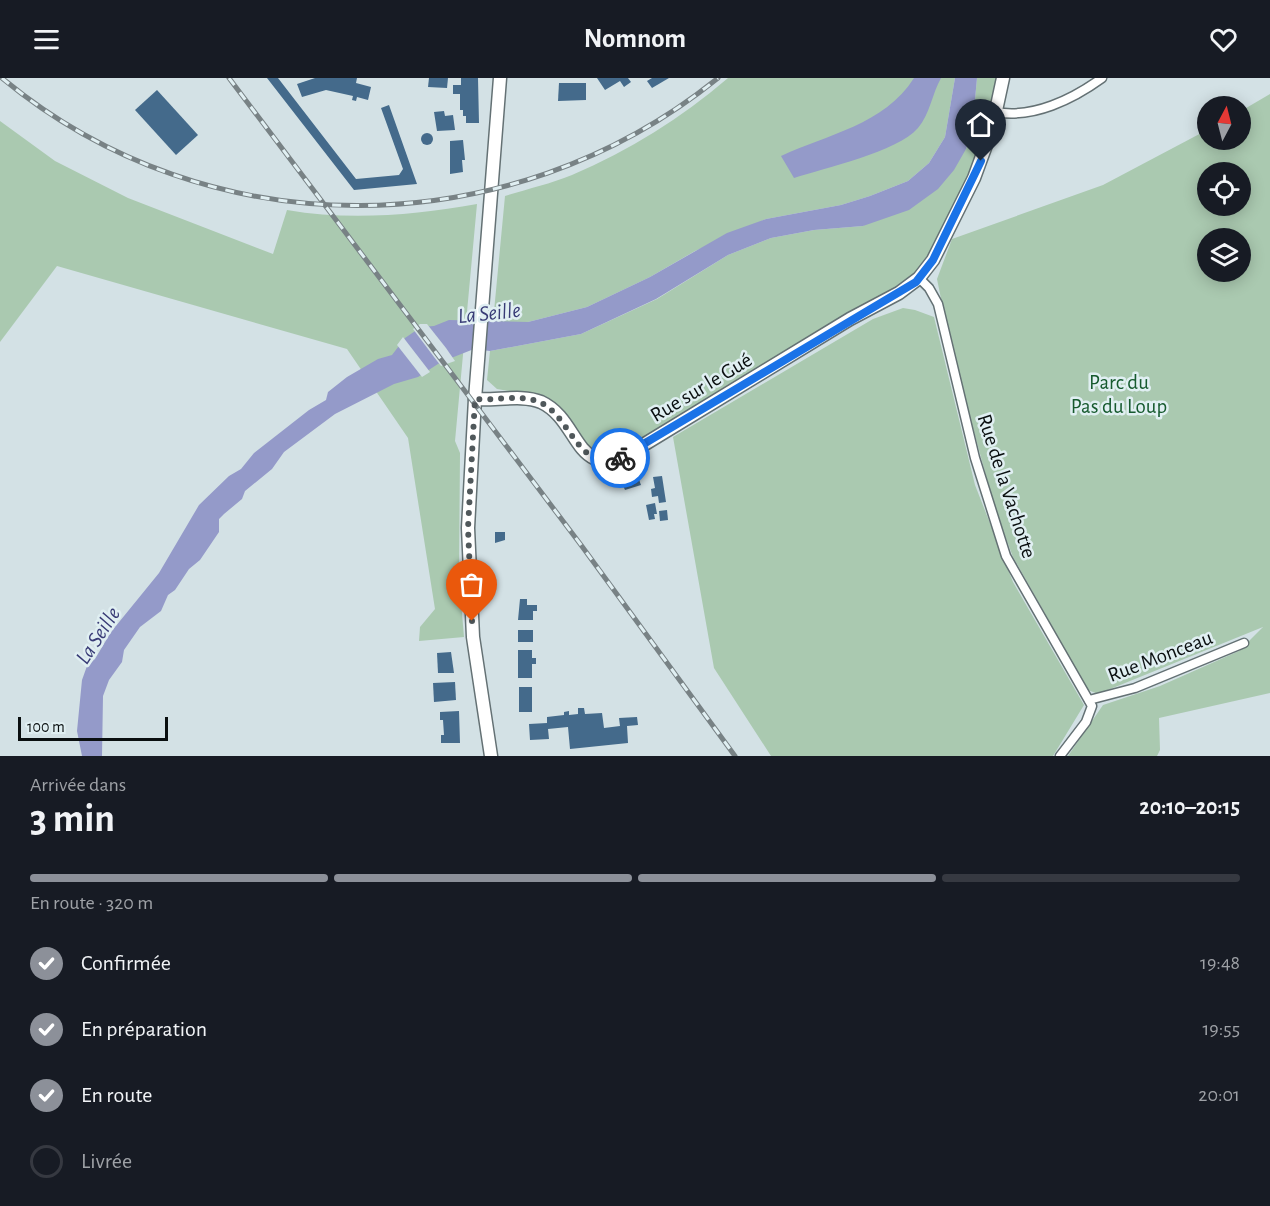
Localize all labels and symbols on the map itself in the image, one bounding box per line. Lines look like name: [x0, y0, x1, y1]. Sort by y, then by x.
north arrow: [1197, 96, 1251, 150]
pin: [955, 99, 1006, 161]
water label: La Seille: [457, 299, 522, 327]
street label: Rue sur le Gué: [647, 349, 756, 426]
park label: Parc du Pas du Loup: [1071, 372, 1167, 417]
street label: Rue de la Vachotte: [973, 412, 1040, 561]
courier: [590, 428, 650, 488]
pin: [446, 559, 497, 621]
water label: La Seille: [71, 603, 124, 668]
street label: Rue Monceau: [1105, 627, 1216, 686]
scale bar: [18, 714, 168, 742]

